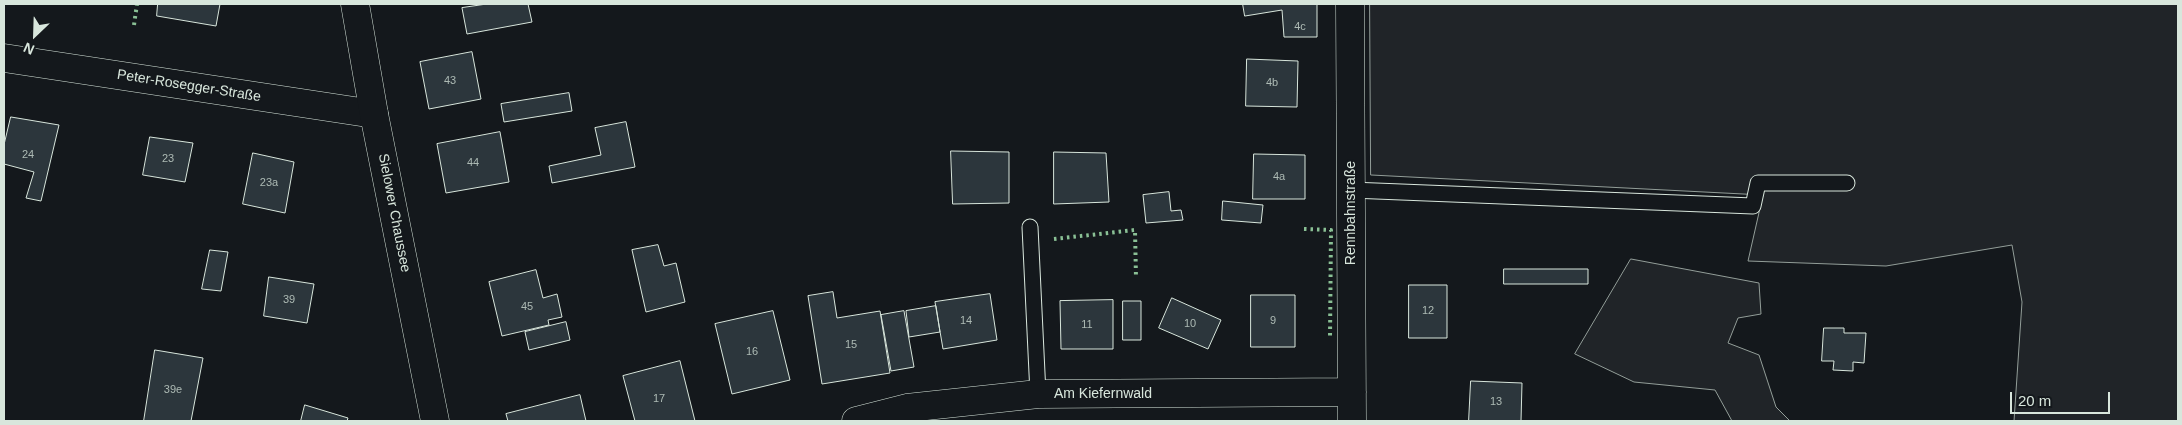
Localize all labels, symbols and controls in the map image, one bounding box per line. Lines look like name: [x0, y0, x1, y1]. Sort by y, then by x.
north arrow: [10, 10, 60, 60]
house number: 4c: [1294, 20, 1306, 34]
text: N: [21, 39, 37, 58]
street label: Peter-Rosegger-Straße: [116, 66, 262, 106]
house number: 43: [444, 74, 456, 88]
house number: 4b: [1266, 76, 1278, 90]
house number: 24: [22, 148, 34, 162]
house number: 23: [162, 152, 174, 166]
street label: Sielower Chaussee: [374, 152, 414, 274]
house number: 44: [467, 156, 479, 170]
street label: Rennbahnstraße: [1343, 161, 1359, 265]
house number: 4a: [1273, 170, 1285, 184]
house number: 23a: [260, 176, 278, 190]
house number: 39: [283, 293, 295, 307]
house number: 45: [521, 300, 533, 314]
house number: 12: [1422, 304, 1434, 318]
house number: 14: [960, 314, 972, 328]
house number: 9: [1270, 314, 1276, 328]
house number: 10: [1184, 317, 1196, 331]
house number: 11: [1081, 318, 1093, 332]
house number: 15: [845, 338, 857, 352]
house number: 16: [746, 345, 758, 359]
scale bar: [2012, 382, 2112, 414]
house number: 39e: [164, 383, 182, 397]
street label: Am Kiefernwald: [1054, 386, 1152, 402]
house number: 17: [653, 392, 665, 406]
text: 20 m: [2018, 392, 2051, 409]
house number: 13: [1490, 395, 1502, 409]

